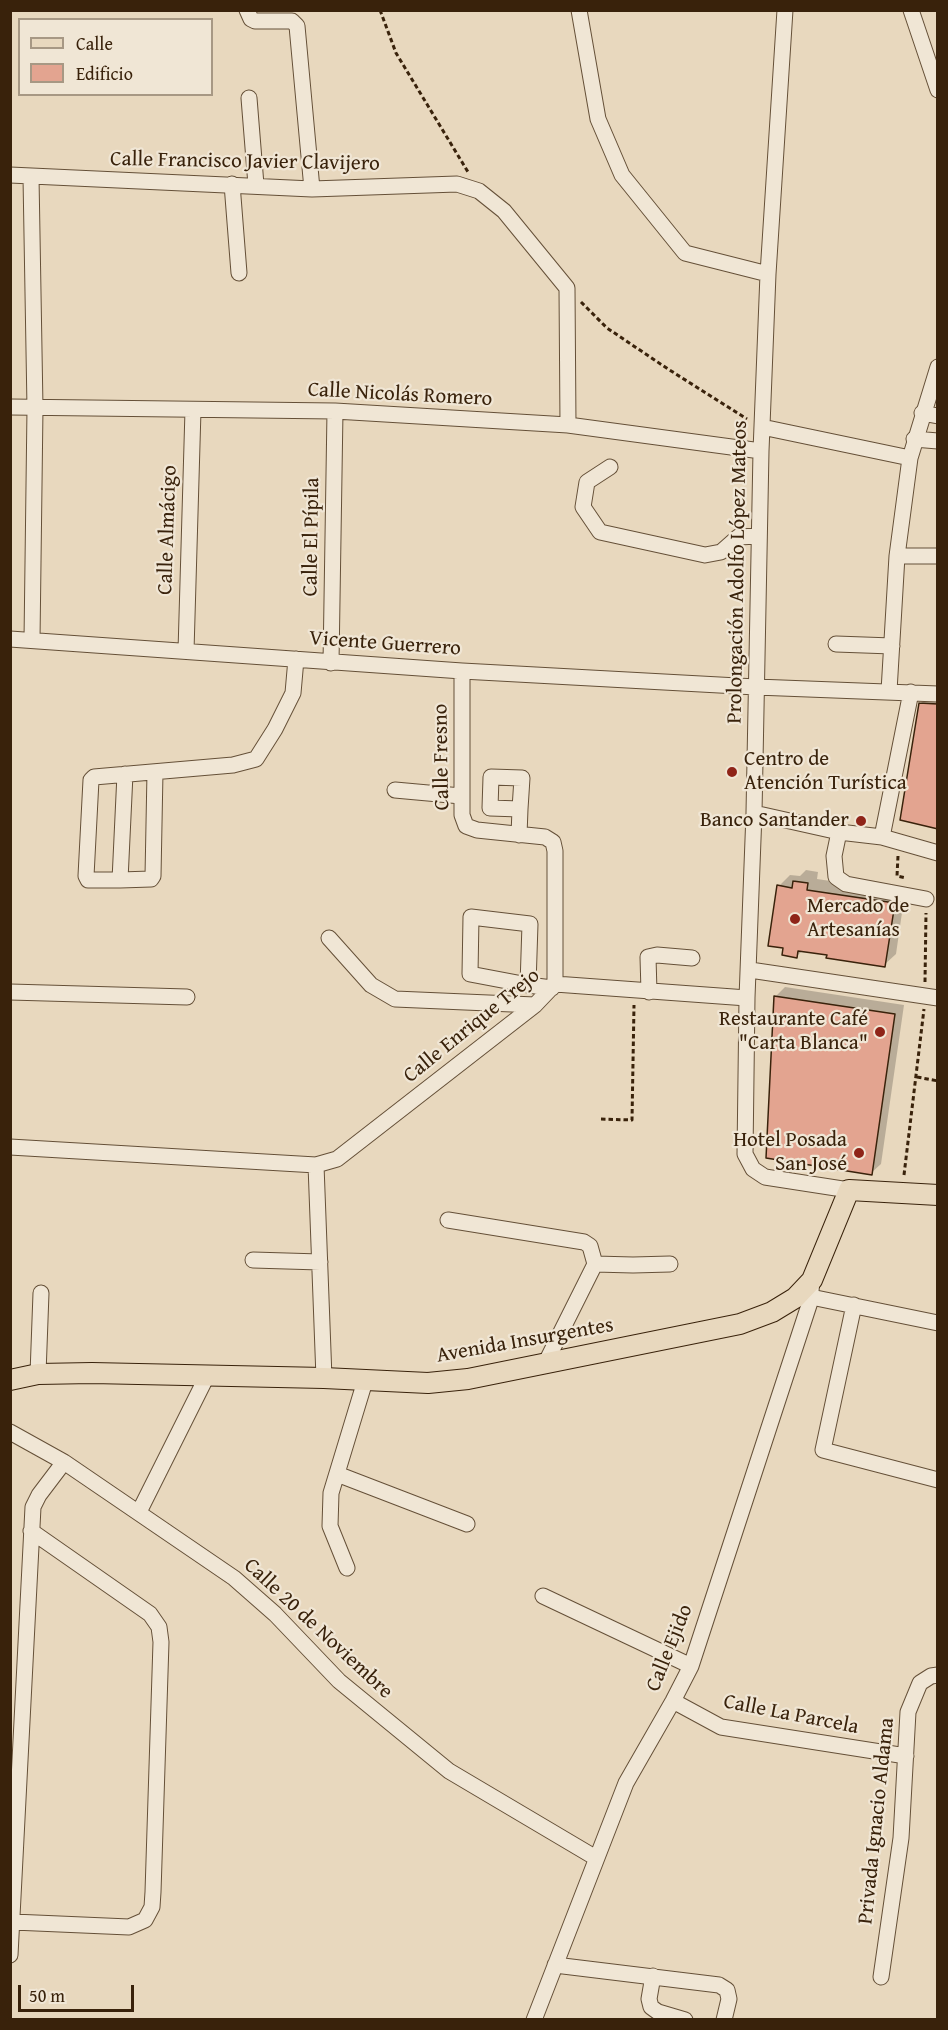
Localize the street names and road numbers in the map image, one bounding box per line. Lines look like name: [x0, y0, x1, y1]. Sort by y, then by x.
street label: Calle Francisco Javier Clavijero: [110, 147, 380, 177]
street label: Calle Nicolás Romero: [307, 378, 493, 412]
street label: Prolongación Adolfo López Mateos: [723, 420, 753, 724]
street label: Calle Almácigo: [153, 465, 183, 595]
street label: Calle El Pípila: [298, 477, 326, 597]
street label: Vicente Guerrero: [308, 626, 462, 662]
street label: Calle Fresno: [428, 703, 456, 811]
street label: Calle Enrique Trejo: [399, 963, 545, 1089]
street label: Avenida Insurgentes: [435, 1313, 615, 1369]
street label: Calle 20 de Noviembre: [238, 1553, 398, 1705]
street label: Calle Ejido: [641, 1601, 699, 1695]
street label: Calle La Parcela: [721, 1690, 861, 1740]
street label: Privada Ignacio Aldama: [854, 1716, 900, 1926]

